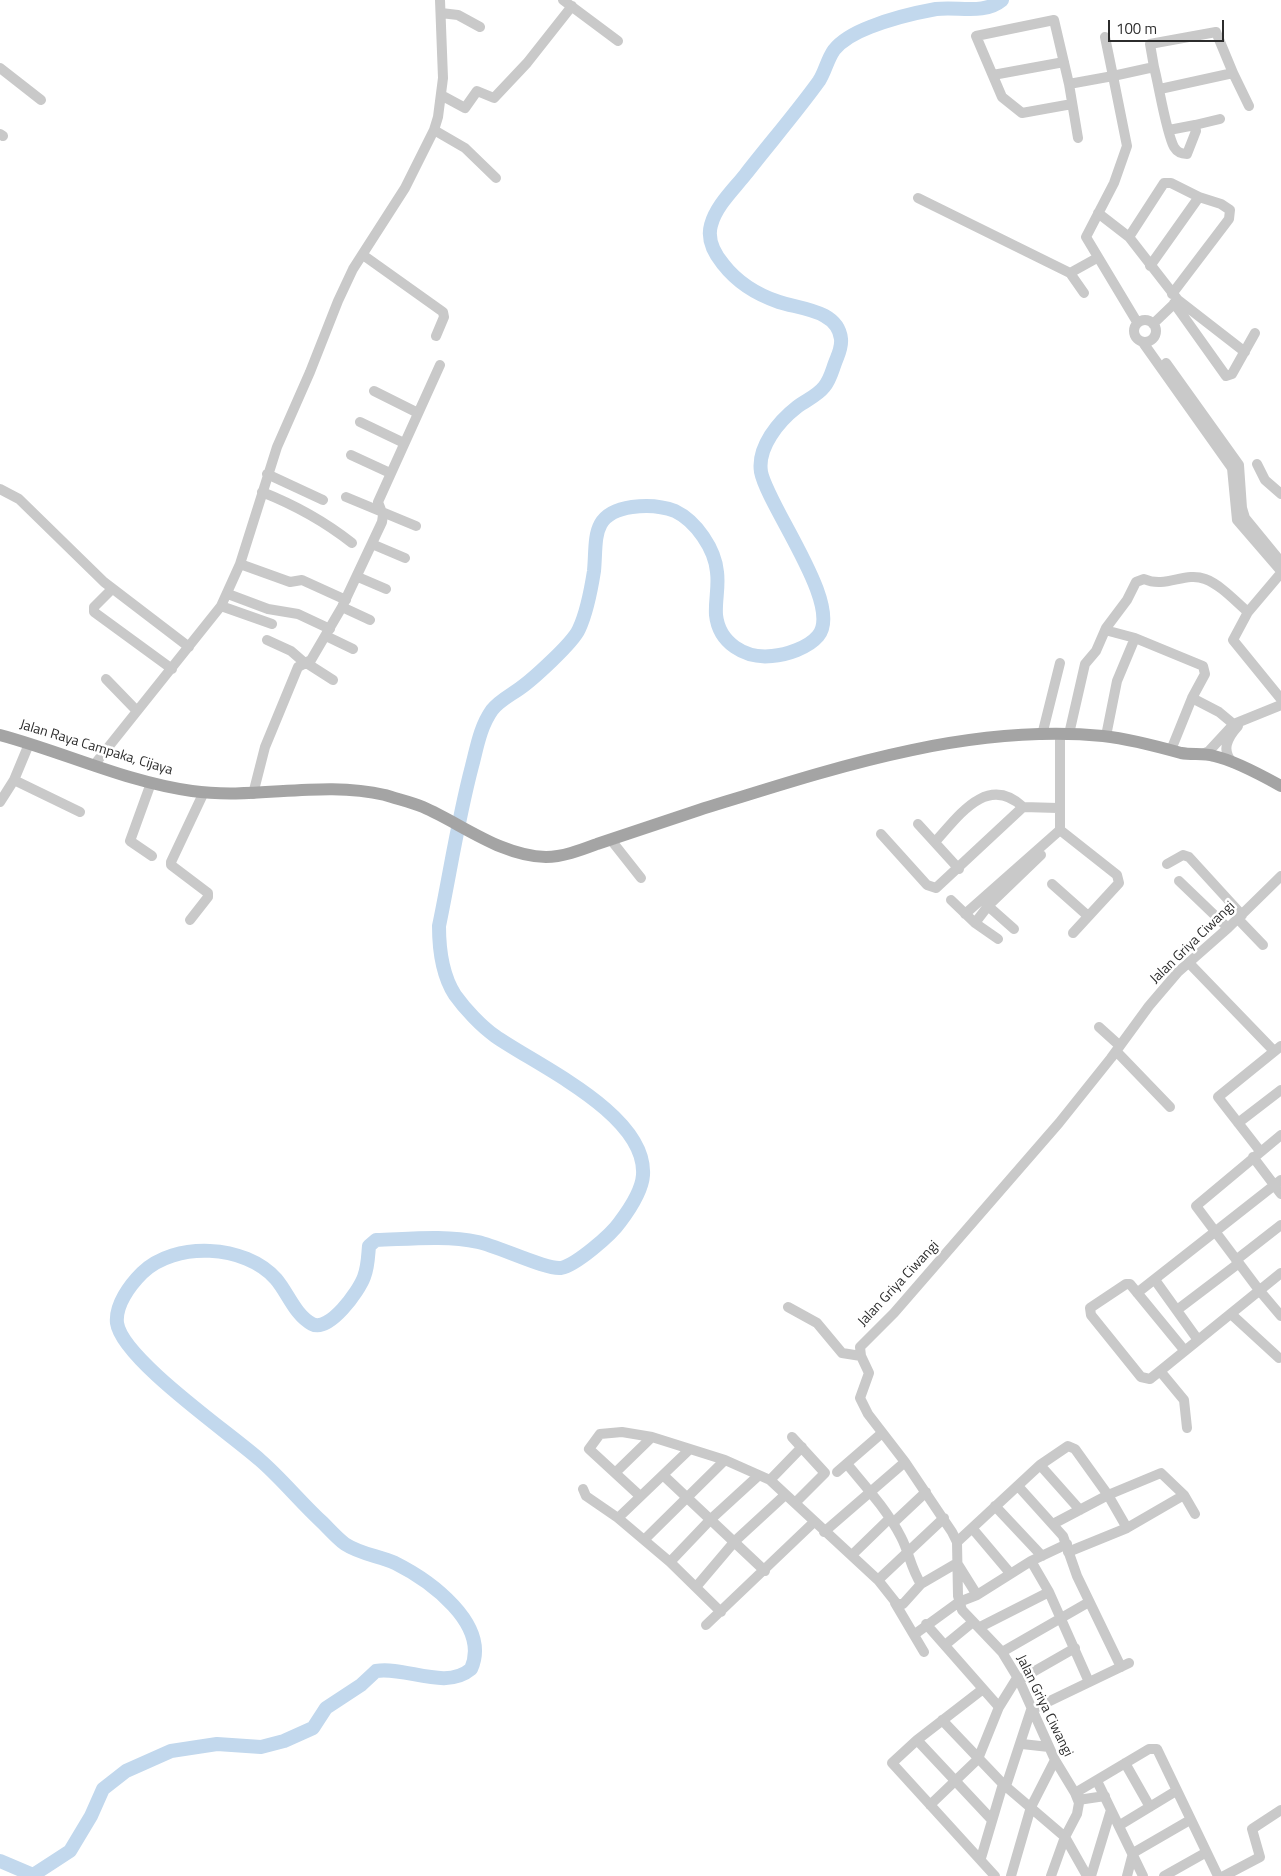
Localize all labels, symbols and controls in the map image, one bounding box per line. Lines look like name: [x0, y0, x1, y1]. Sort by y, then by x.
scale bar: [1111, 10, 1227, 42]
text: 100 m: [1116, 17, 1157, 40]
street label: Jalan Raya Campaka, Cijaya: [17, 717, 175, 779]
street label: Jalan Griya Ciwangi: [1147, 898, 1239, 988]
street label: Jalan Griya Ciwangi: [855, 1238, 943, 1330]
street label: Jalan Griya Ciwangi: [1012, 1652, 1076, 1760]

